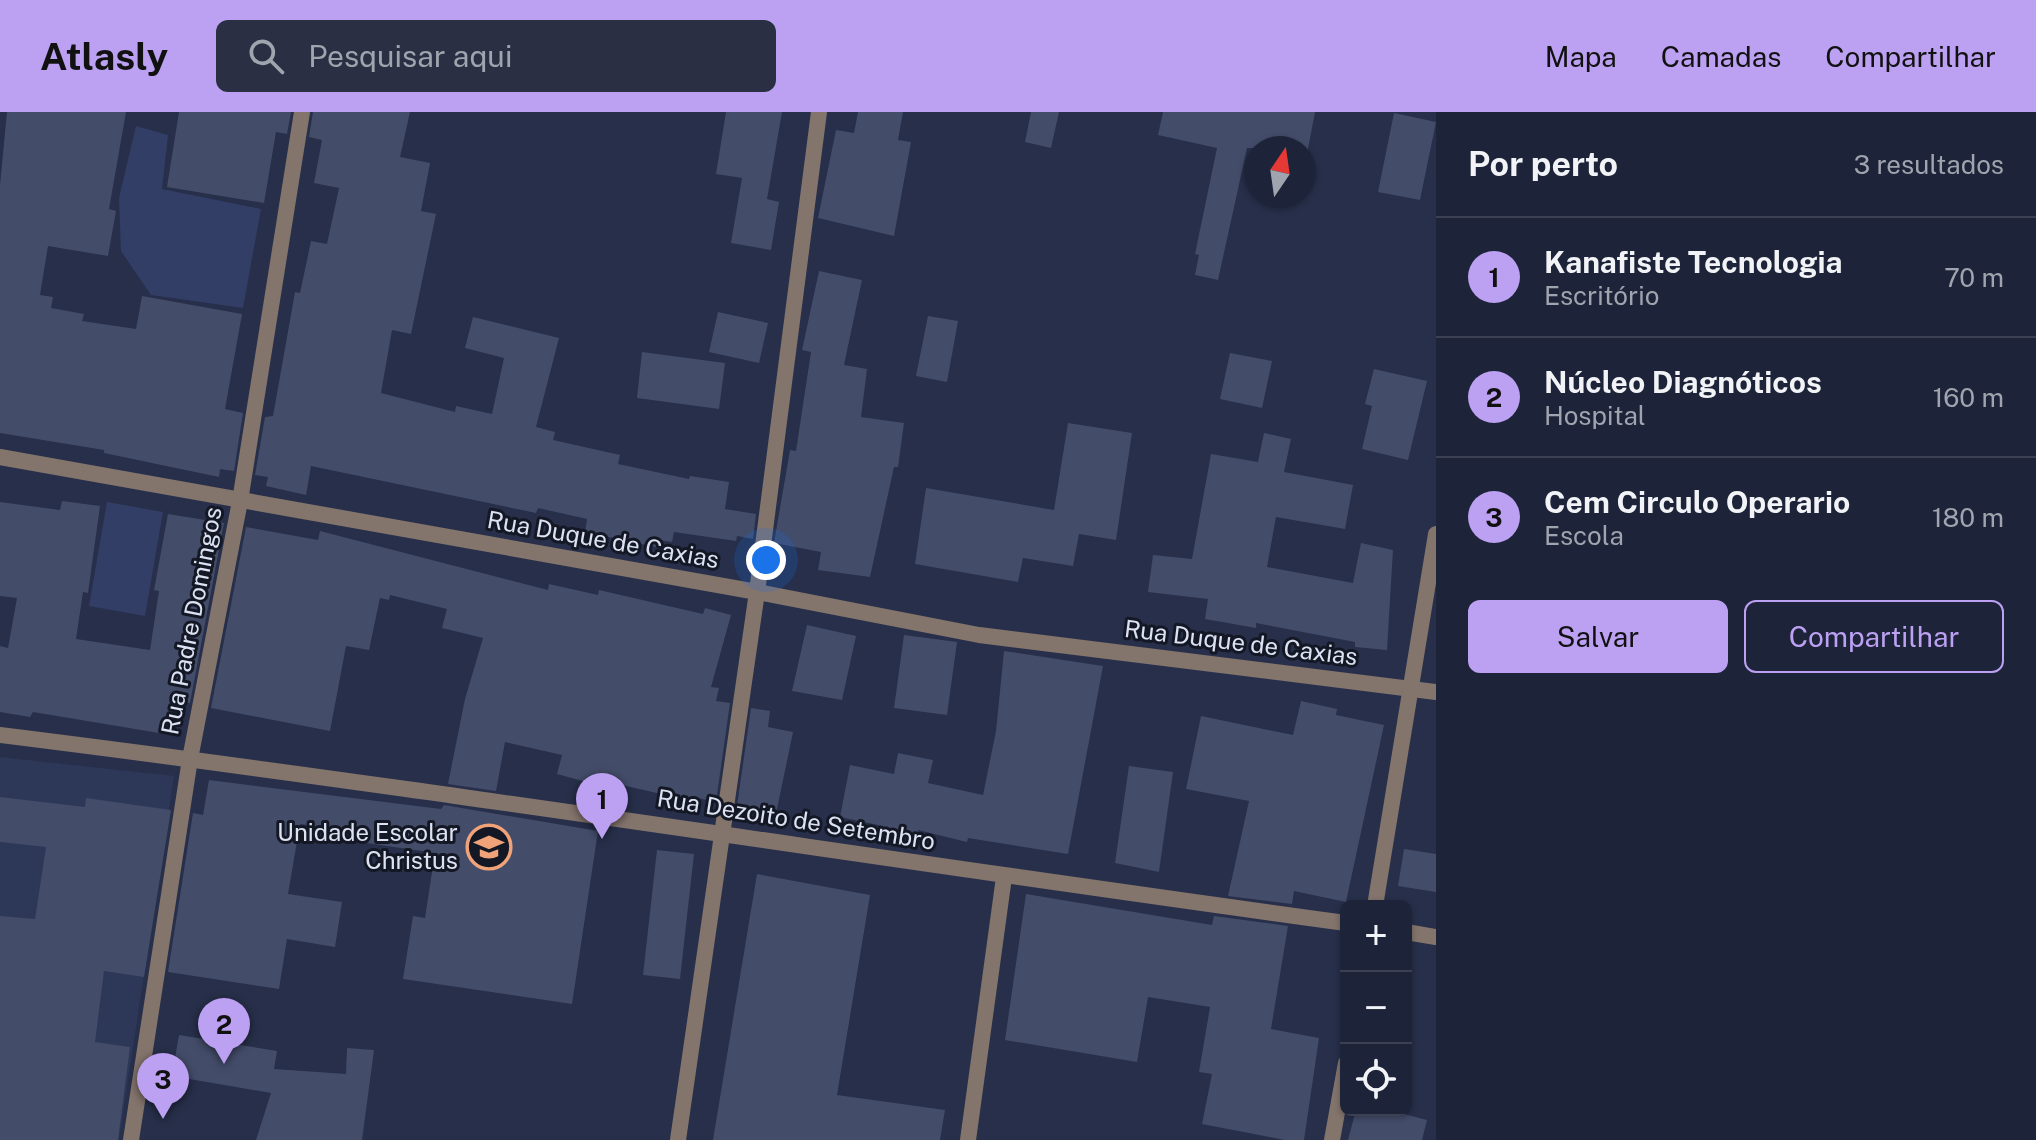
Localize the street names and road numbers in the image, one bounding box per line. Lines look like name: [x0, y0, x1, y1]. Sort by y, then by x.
street label: Rua Padre Domingos: [155, 505, 227, 737]
street label: Rua Duque de Caxias: [485, 505, 721, 573]
street label: Rua Duque de Caxias: [1123, 614, 1359, 670]
street label: Rua Dezoito de Setembro: [655, 783, 937, 855]

